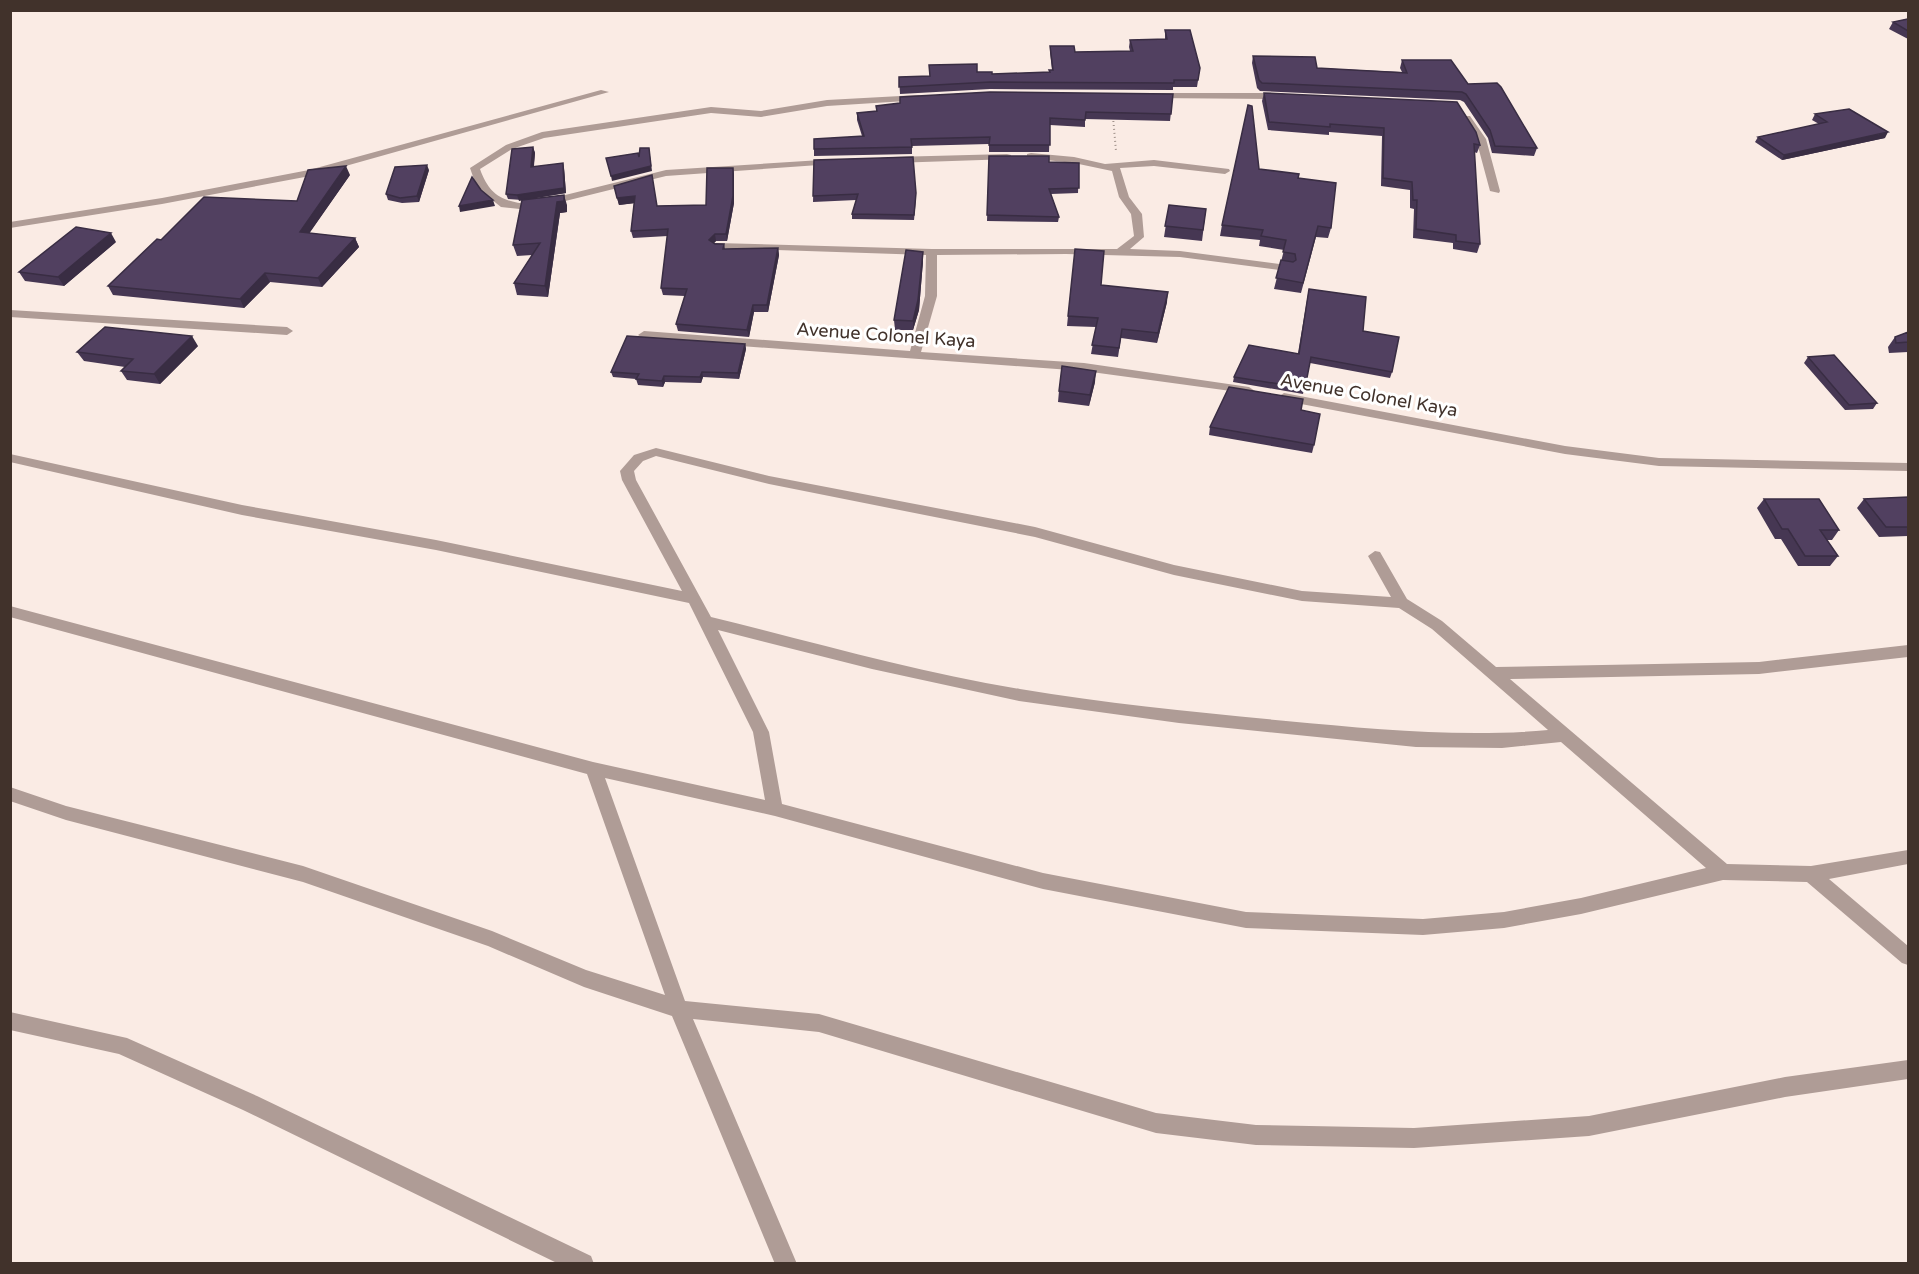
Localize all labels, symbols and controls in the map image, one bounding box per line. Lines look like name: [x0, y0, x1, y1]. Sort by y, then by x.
street label: Avenue Colonel Kaya: [796, 318, 976, 352]
street label: Avenue Colonel Kaya: [1279, 369, 1459, 421]

